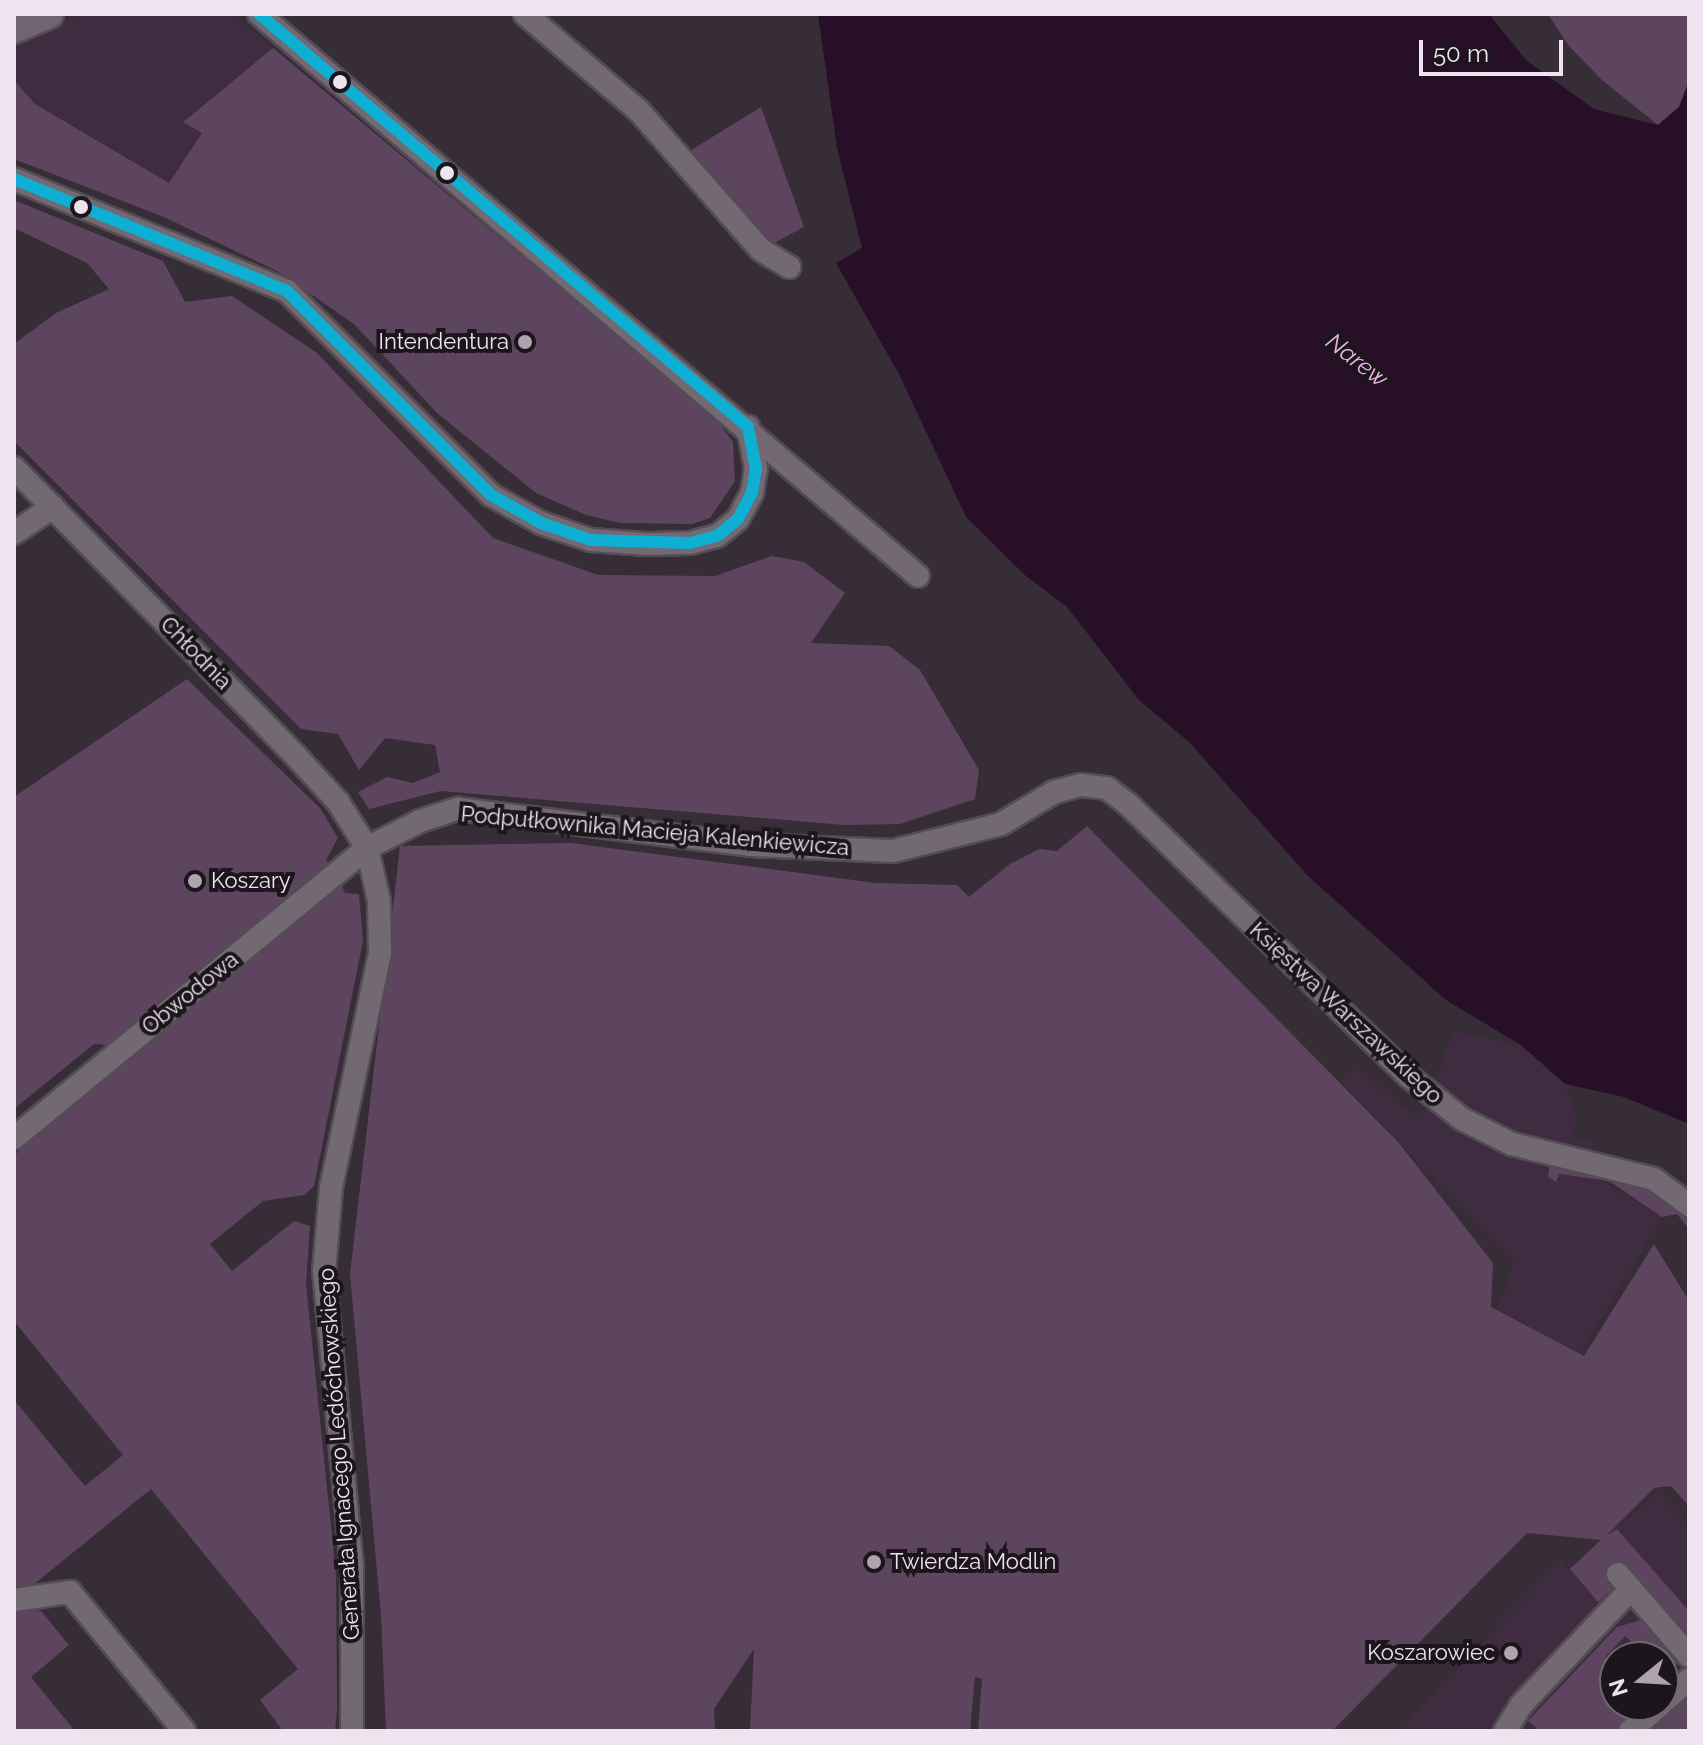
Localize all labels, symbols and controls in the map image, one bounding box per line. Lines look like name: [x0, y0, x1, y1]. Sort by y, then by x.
scale bar: [1423, 24, 1567, 74]
text: 50 m: [1433, 39, 1489, 68]
unlabelled marker: [332, 74, 348, 90]
unlabelled marker: [439, 165, 455, 181]
unlabelled marker: [73, 199, 89, 215]
water label: Narew: [1320, 327, 1394, 393]
place label: Intendentura: [378, 329, 509, 355]
marker: Intendentura: [516, 333, 534, 351]
street label: Chłodnia: [155, 611, 237, 695]
street label: Podpułkownika Macieja Kalenkiewicza: [460, 801, 850, 861]
place label: Koszary: [211, 868, 291, 894]
marker: Koszary: [186, 872, 204, 890]
street label: Księstwa Warszawskiego: [1244, 917, 1448, 1109]
street label: Obwodowa: [137, 946, 243, 1040]
street label: Generała Ignacego Ledóchowskiego: [313, 1267, 365, 1641]
place label: Twierdza Modlin: [890, 1549, 1056, 1575]
marker: Twierdza Modlin: [865, 1553, 883, 1571]
place label: Koszarowiec: [1367, 1640, 1495, 1666]
north arrow: [1599, 1641, 1679, 1721]
marker: Koszarowiec: [1502, 1644, 1520, 1662]
text: N: [1603, 1676, 1633, 1700]

